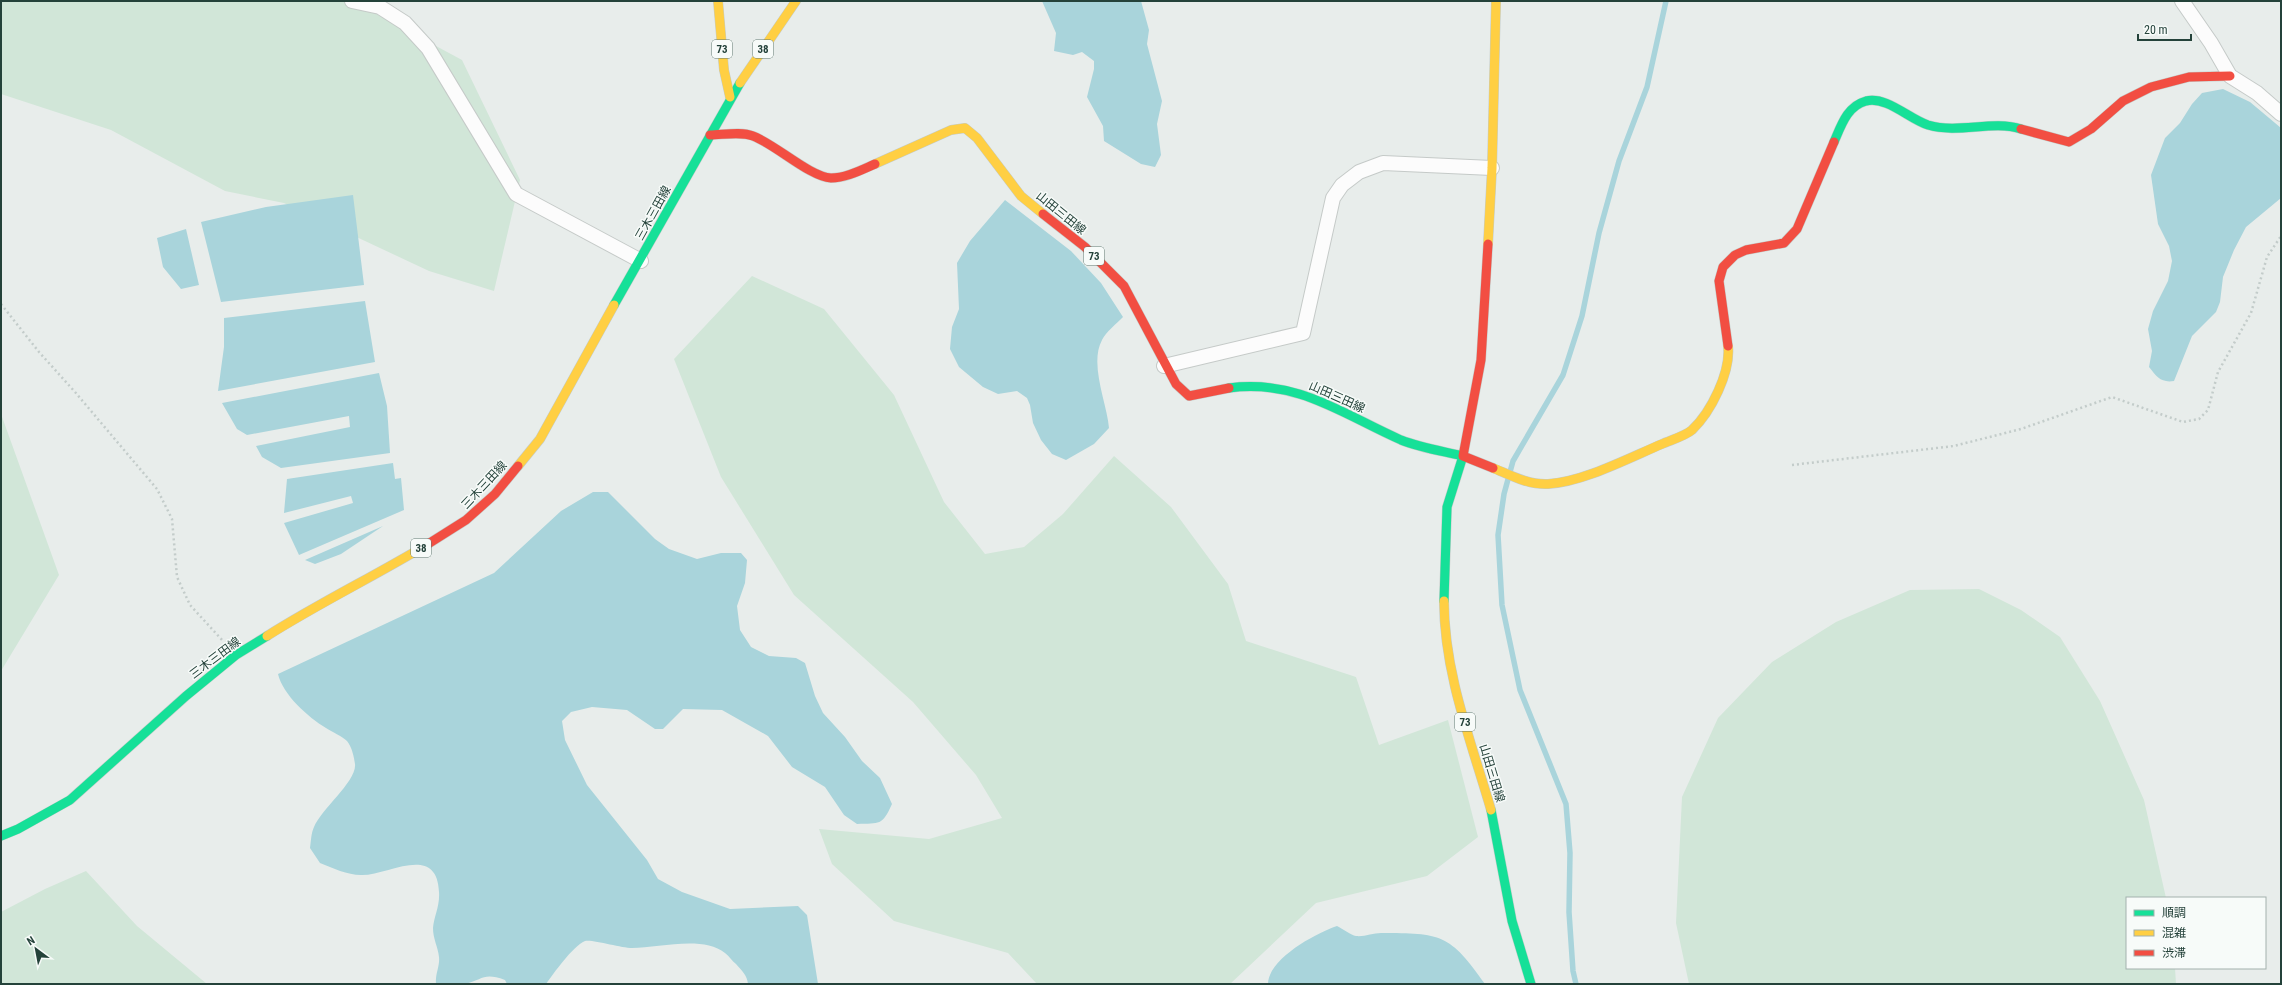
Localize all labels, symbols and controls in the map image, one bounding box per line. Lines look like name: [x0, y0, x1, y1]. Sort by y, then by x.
scale bar: [2138, 16, 2191, 42]
text: 20 m: [2144, 23, 2168, 37]
road number: 73: [712, 40, 732, 58]
road number: 38: [753, 40, 773, 58]
street label: 三木三田線: [632, 183, 674, 243]
street label: 山田三田線: [1033, 189, 1089, 237]
road number: 73: [1084, 247, 1104, 265]
street label: 山田三田線: [1307, 378, 1367, 416]
street label: 三木三田線: [458, 458, 510, 512]
road number: 38: [411, 539, 431, 557]
street label: 三木三田線: [187, 634, 243, 682]
road number: 73: [1455, 713, 1475, 731]
street label: 山田三田線: [1477, 742, 1507, 804]
legend: [2126, 897, 2266, 969]
text: 順調: [2162, 906, 2186, 920]
text: 混雑: [2162, 926, 2186, 940]
north arrow: [16, 929, 56, 969]
text: N: [25, 934, 37, 948]
text: 渋滞: [2162, 946, 2186, 960]

